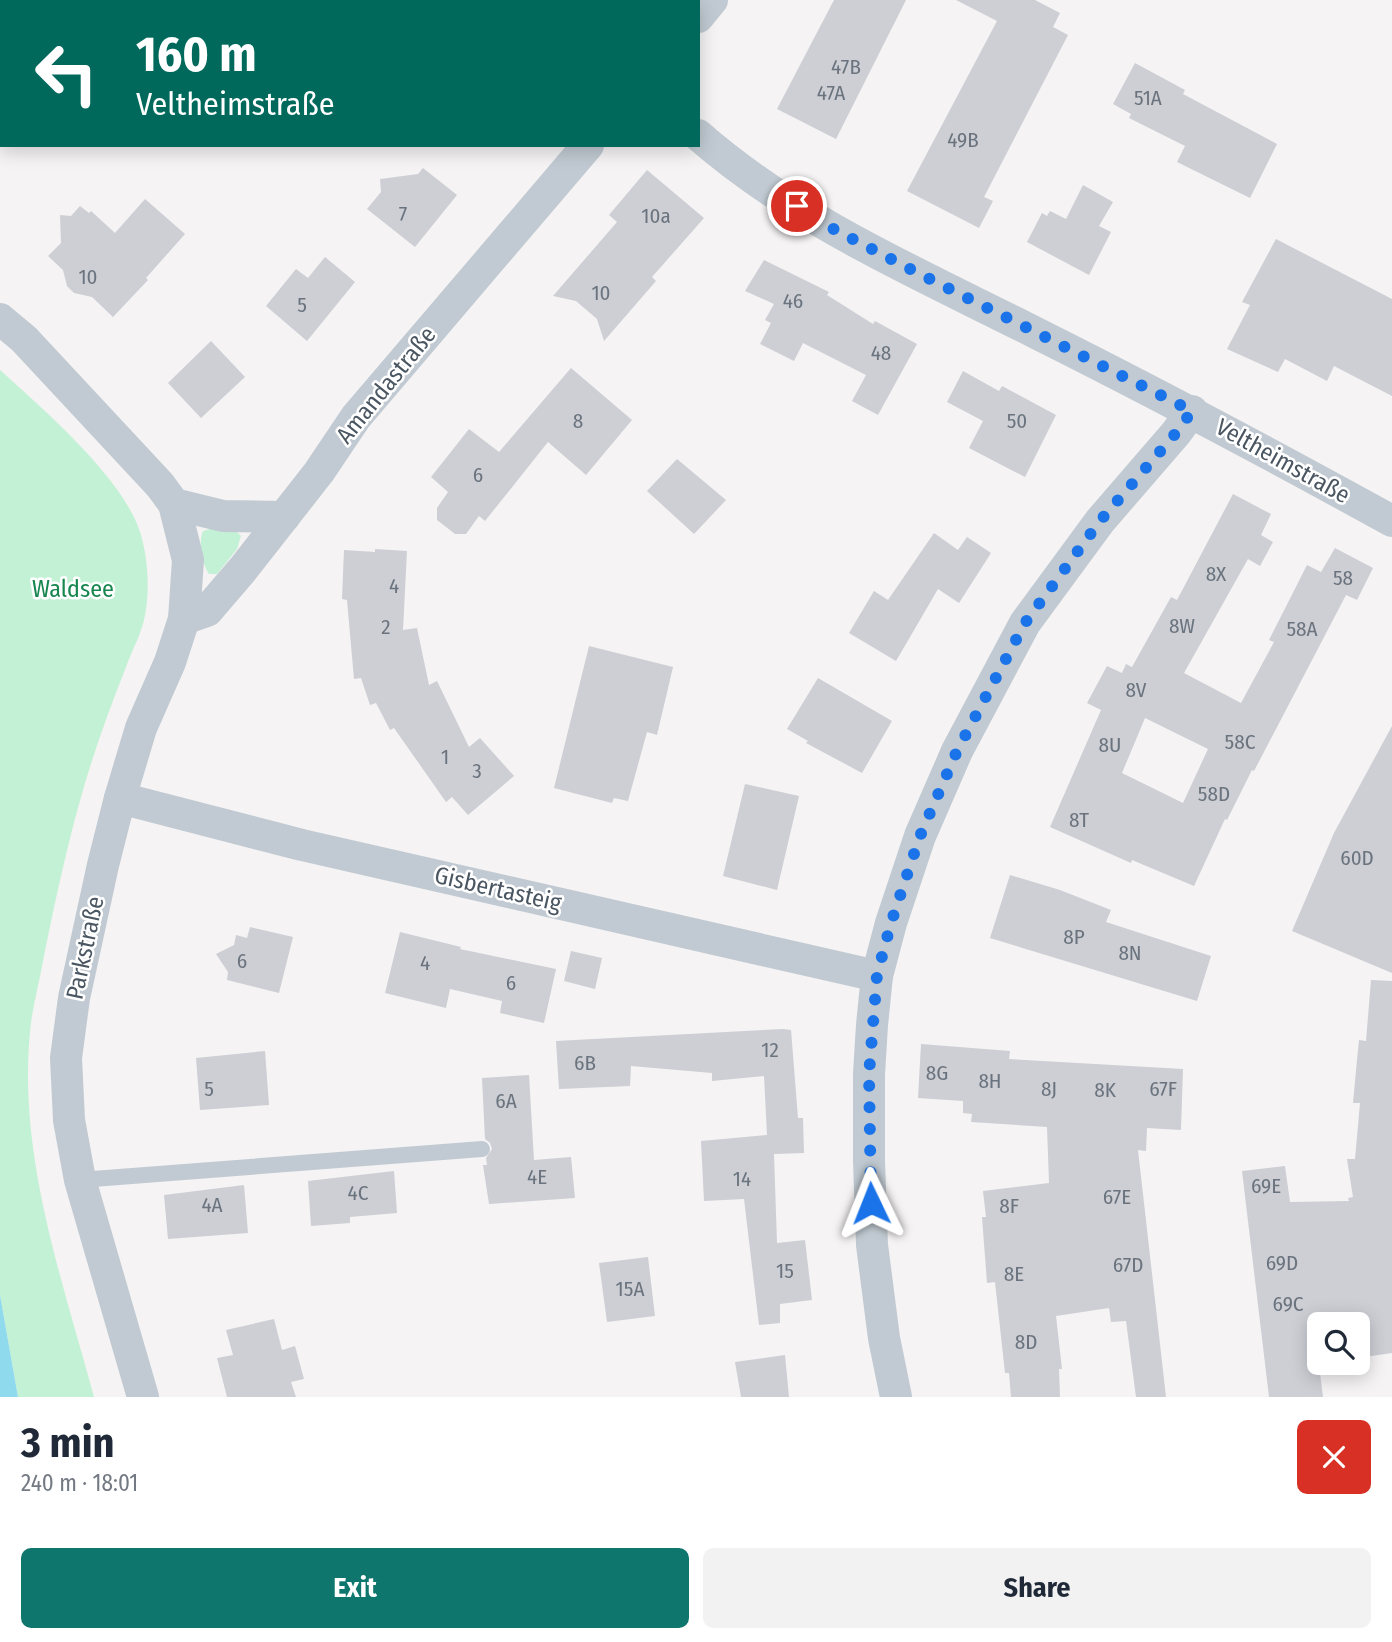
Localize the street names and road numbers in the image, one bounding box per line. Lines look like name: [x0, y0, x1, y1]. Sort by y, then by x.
street label: Amandastraße: [330, 321, 442, 449]
street label: Veltheimstraße: [1211, 413, 1355, 509]
street label: Gisbertasteig: [432, 861, 565, 917]
street label: Parkstraße: [60, 894, 110, 1002]

